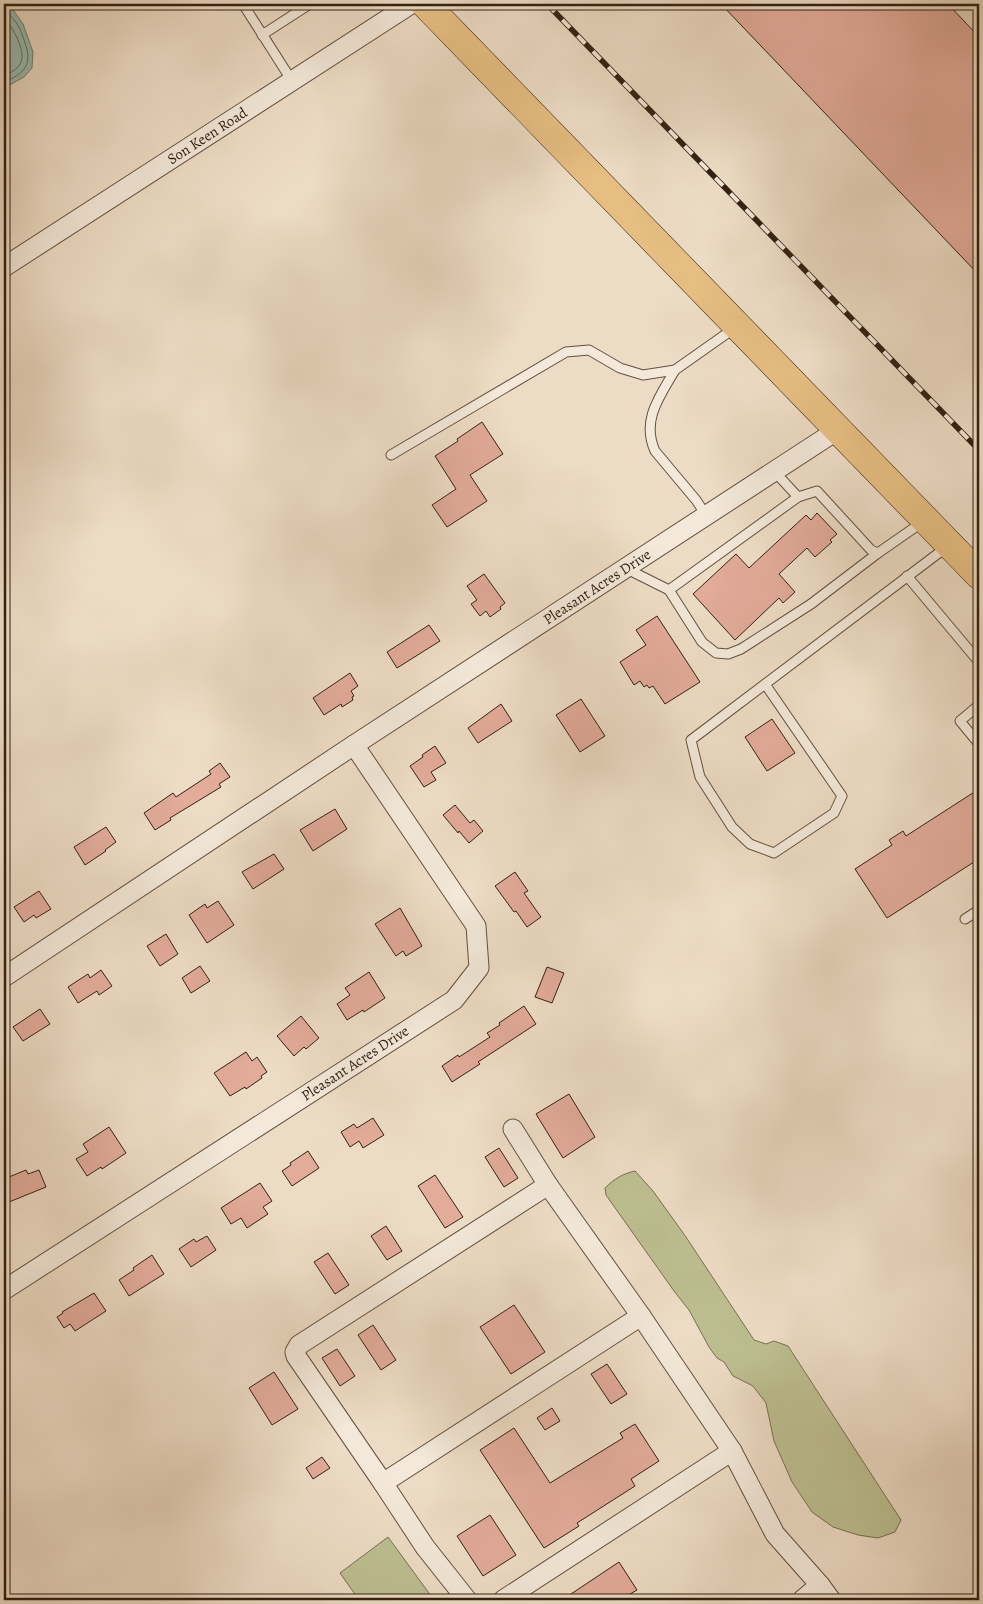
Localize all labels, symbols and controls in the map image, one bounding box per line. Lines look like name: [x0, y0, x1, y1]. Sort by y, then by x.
street label: Son Keen Road: [163, 102, 252, 169]
street label: Pleasant Acres Drive: [539, 544, 655, 629]
street label: Pleasant Acres Drive: [297, 1021, 413, 1105]

